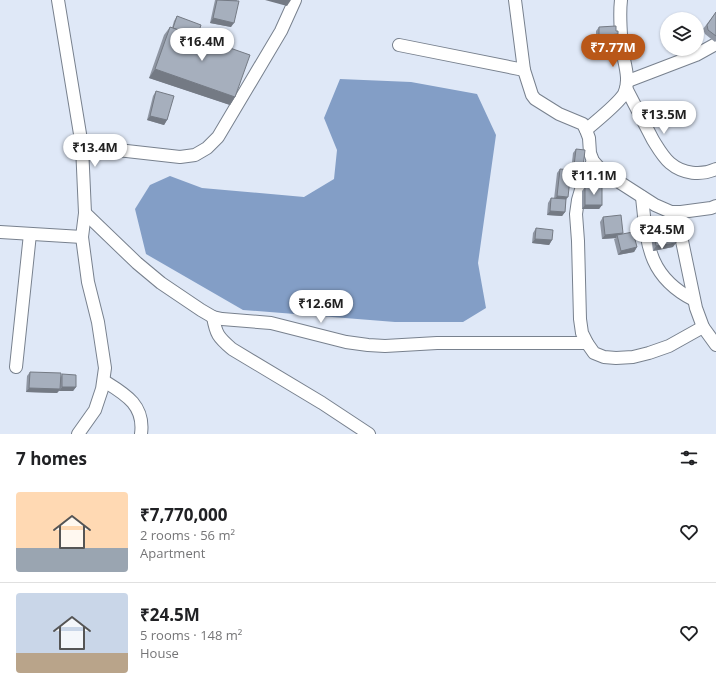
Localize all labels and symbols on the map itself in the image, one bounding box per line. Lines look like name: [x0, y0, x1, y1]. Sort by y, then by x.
pin: ₹16.4M: [169, 28, 235, 62]
pin: ₹7.77M: [580, 34, 646, 68]
pin: ₹13.5M: [631, 101, 697, 135]
pin: ₹13.4M: [62, 134, 128, 168]
pin: ₹11.1M: [561, 162, 627, 196]
pin: ₹24.5M: [629, 216, 695, 250]
pin: ₹12.6M: [288, 290, 354, 324]

